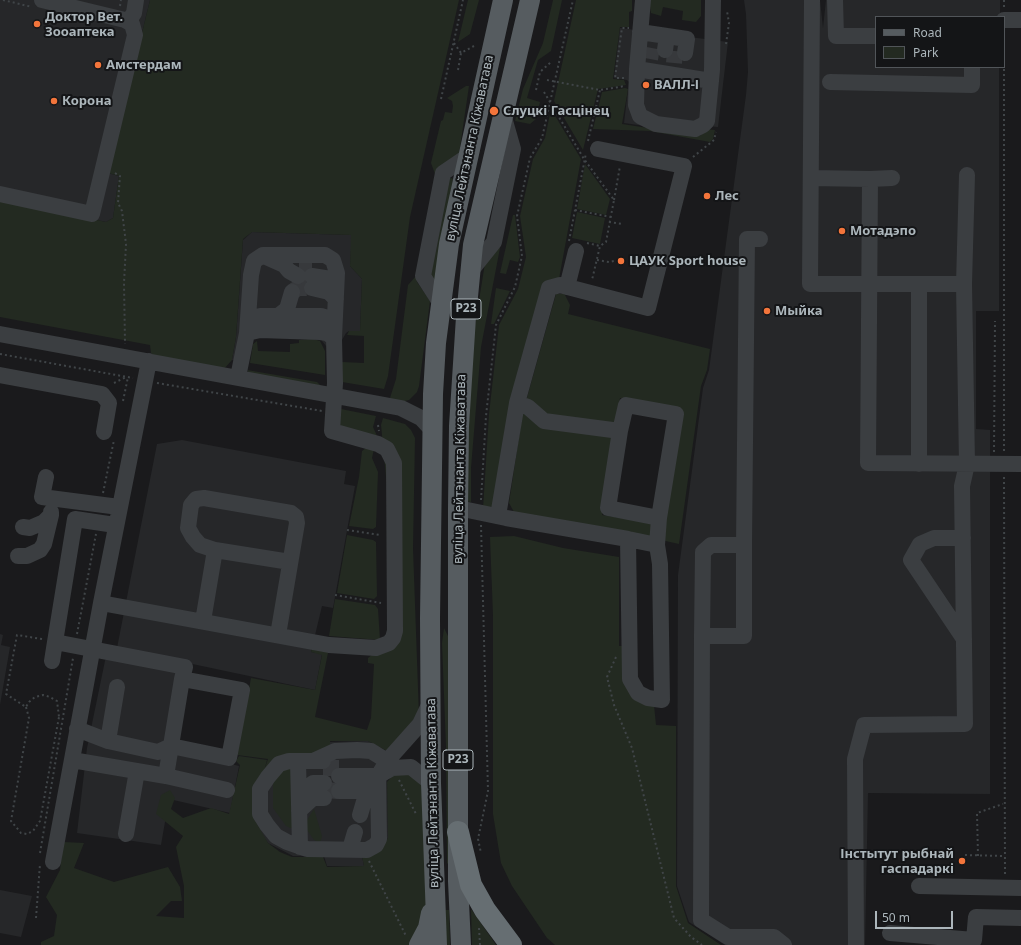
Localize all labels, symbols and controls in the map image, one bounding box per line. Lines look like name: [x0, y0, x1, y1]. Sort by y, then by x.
place label: Доктор Вет. Зооаптека: [45, 9, 123, 40]
legend: [875, 16, 1005, 68]
marker: Доктор Вет. Зооаптека: [32, 19, 42, 29]
text: Road: [913, 24, 942, 41]
text: Park: [913, 44, 938, 61]
street label: вуліца Лейтэнанта Кіжаватава: [443, 53, 497, 243]
place label: Амстердам: [106, 57, 182, 73]
marker: Амстердам: [93, 60, 103, 70]
place label: ВАЛЛ-І: [654, 77, 699, 93]
marker: ВАЛЛ-І: [641, 80, 651, 90]
place label: Корона: [62, 93, 111, 109]
marker: Корона: [49, 96, 59, 106]
place label: Слуцкі Гасцінец: [503, 103, 609, 119]
marker: Слуцкі Гасцінец: [488, 105, 500, 117]
place label: Лес: [715, 188, 739, 204]
marker: Лес: [702, 191, 712, 201]
place label: Мотадэпо: [850, 223, 916, 239]
marker: Мотадэпо: [837, 226, 847, 236]
place label: ЦАУК Sport house: [629, 253, 746, 269]
marker: ЦАУК Sport house: [616, 256, 626, 266]
road number: Р23: [451, 299, 481, 319]
place label: Мыйка: [775, 303, 823, 319]
marker: Мыйка: [762, 306, 772, 316]
street label: вуліца Лейтэнанта Кіжаватава: [451, 374, 469, 564]
street label: вуліца Лейтэнанта Кіжаватава: [424, 698, 442, 888]
road number: Р23: [443, 750, 473, 770]
place label: Інстытут рыбнай гаспадаркі: [840, 846, 954, 877]
marker: Інстытут рыбнай гаспадаркі: [957, 856, 967, 866]
scale bar: [877, 903, 955, 929]
text: 50 m: [882, 909, 910, 926]

